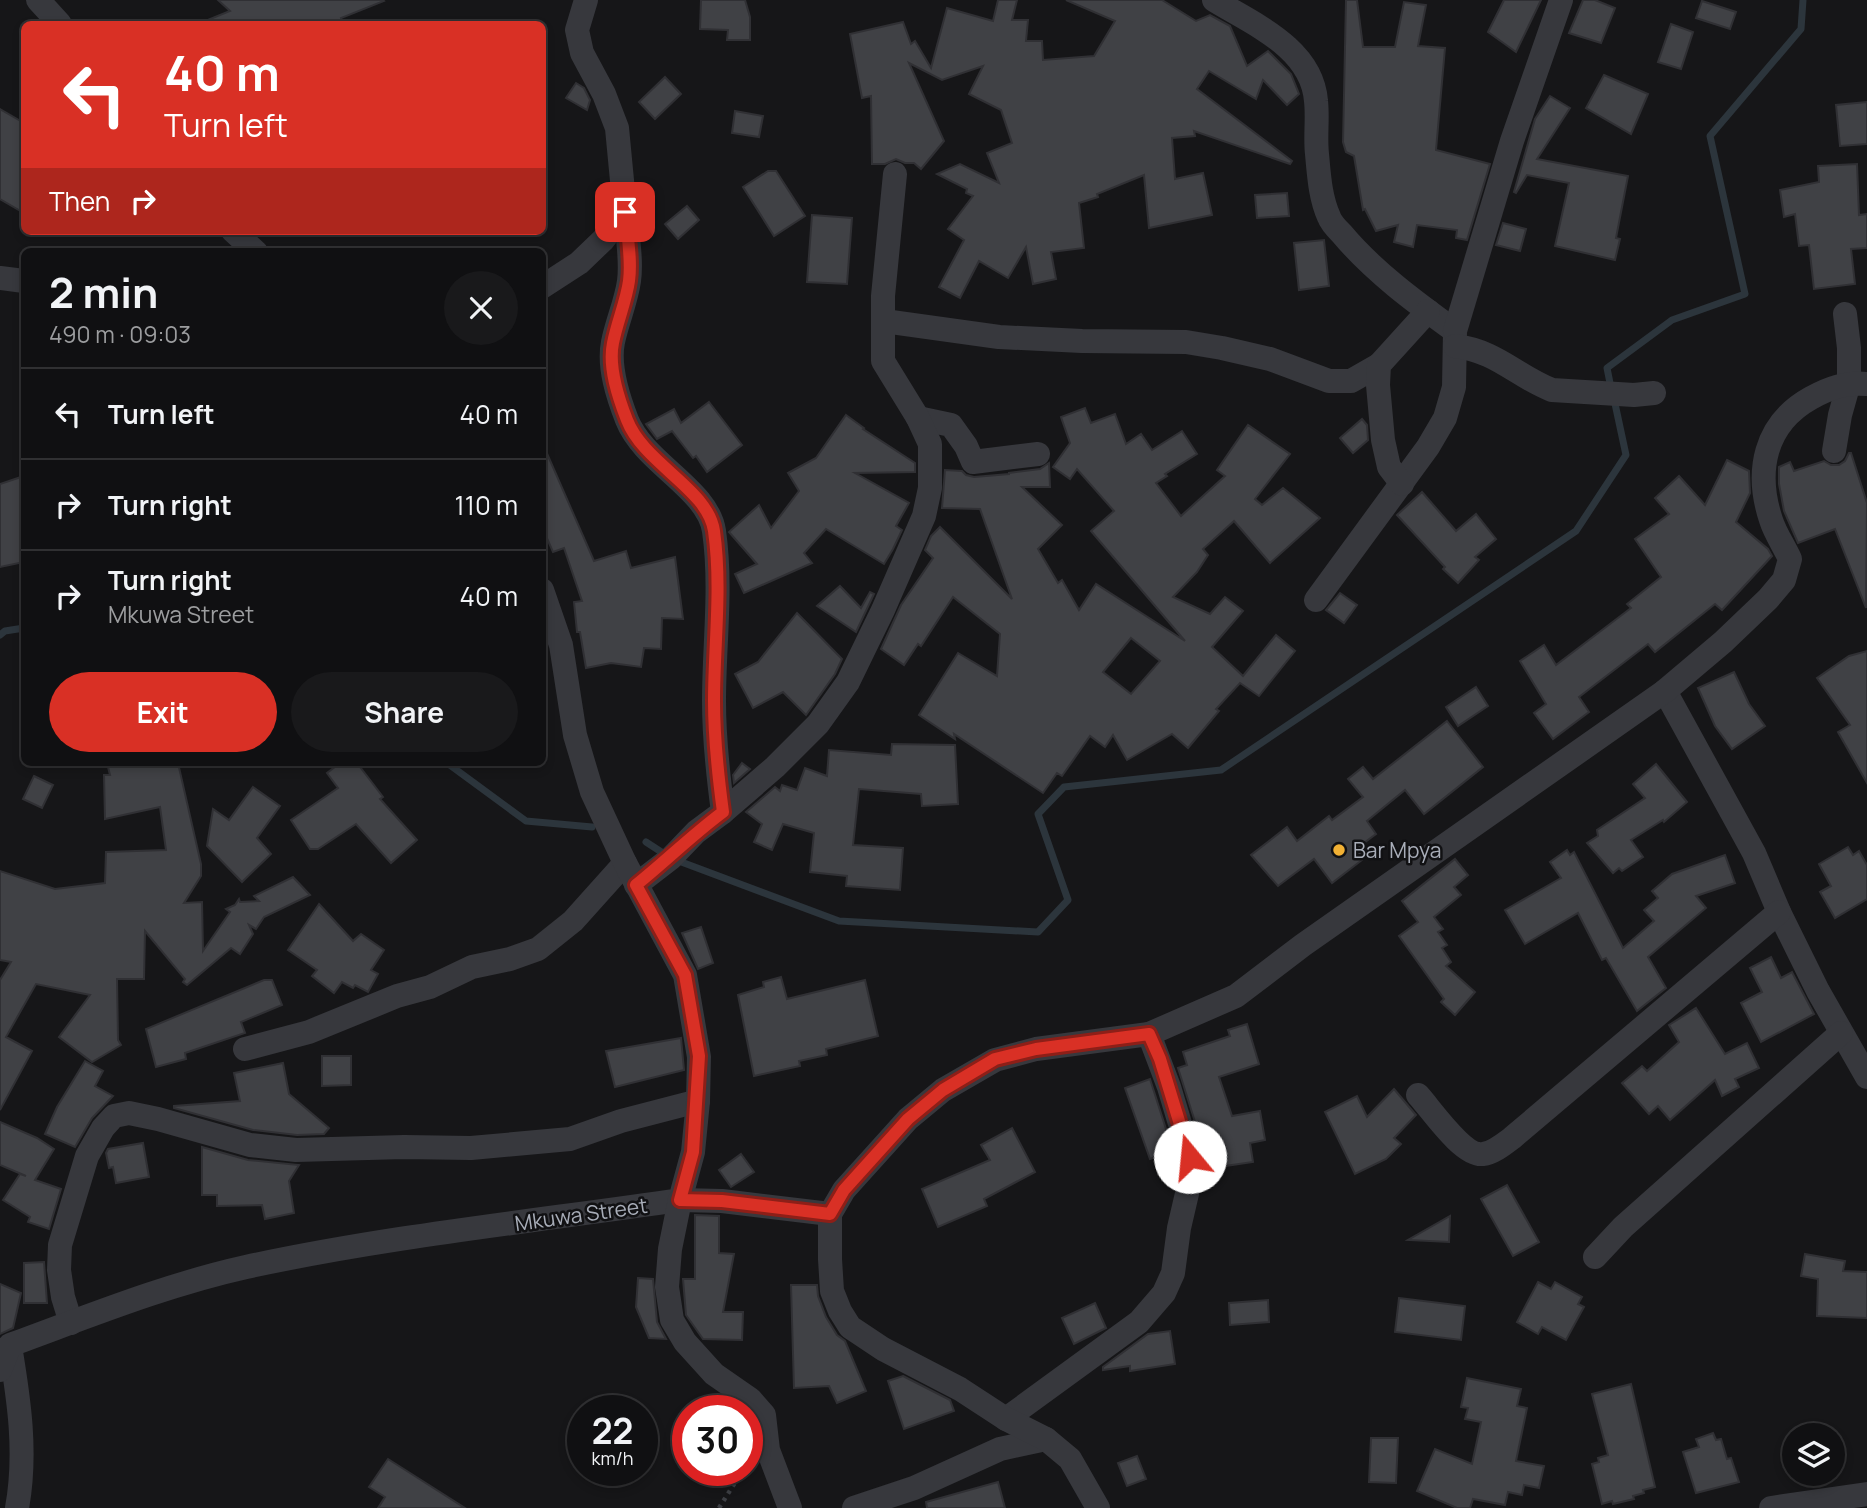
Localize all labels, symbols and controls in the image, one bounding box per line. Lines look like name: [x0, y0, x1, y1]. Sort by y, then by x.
text: 40 m: [164, 39, 280, 106]
icon: left: [49, 49, 140, 140]
text: Turn left: [164, 103, 288, 147]
icon: right: [124, 182, 162, 220]
pin: [595, 182, 655, 242]
text: Then: [49, 183, 110, 219]
icon: arrive: [606, 193, 644, 231]
text: 2 min: [49, 263, 158, 321]
button: close: [444, 271, 518, 345]
text: 490 m · 09:03: [49, 318, 191, 350]
icon: left: [49, 395, 87, 433]
text: Turn left: [108, 396, 215, 432]
text: 40 m: [460, 396, 518, 432]
icon: right: [49, 486, 87, 524]
text: Turn right: [108, 487, 232, 523]
text: 110 m: [455, 487, 518, 523]
text: Turn right: [108, 562, 232, 598]
icon: right: [49, 577, 87, 615]
text: 40 m: [460, 578, 518, 614]
text: Mkuwa Street: [108, 598, 254, 630]
button: Exit: [49, 672, 277, 752]
button: Share: [291, 672, 518, 752]
place label: Bar Mpya: [1353, 836, 1441, 864]
marker: Bar Mpya: [1331, 842, 1347, 858]
position arrow: [1153, 1120, 1227, 1194]
street label: Mkuwa Street: [513, 1191, 649, 1237]
speed limit sign: 30: [672, 1395, 763, 1486]
text: 22: [592, 1407, 633, 1455]
map controls: [1782, 1423, 1845, 1486]
button: layers: [1782, 1423, 1845, 1486]
text: km/h: [592, 1446, 633, 1470]

